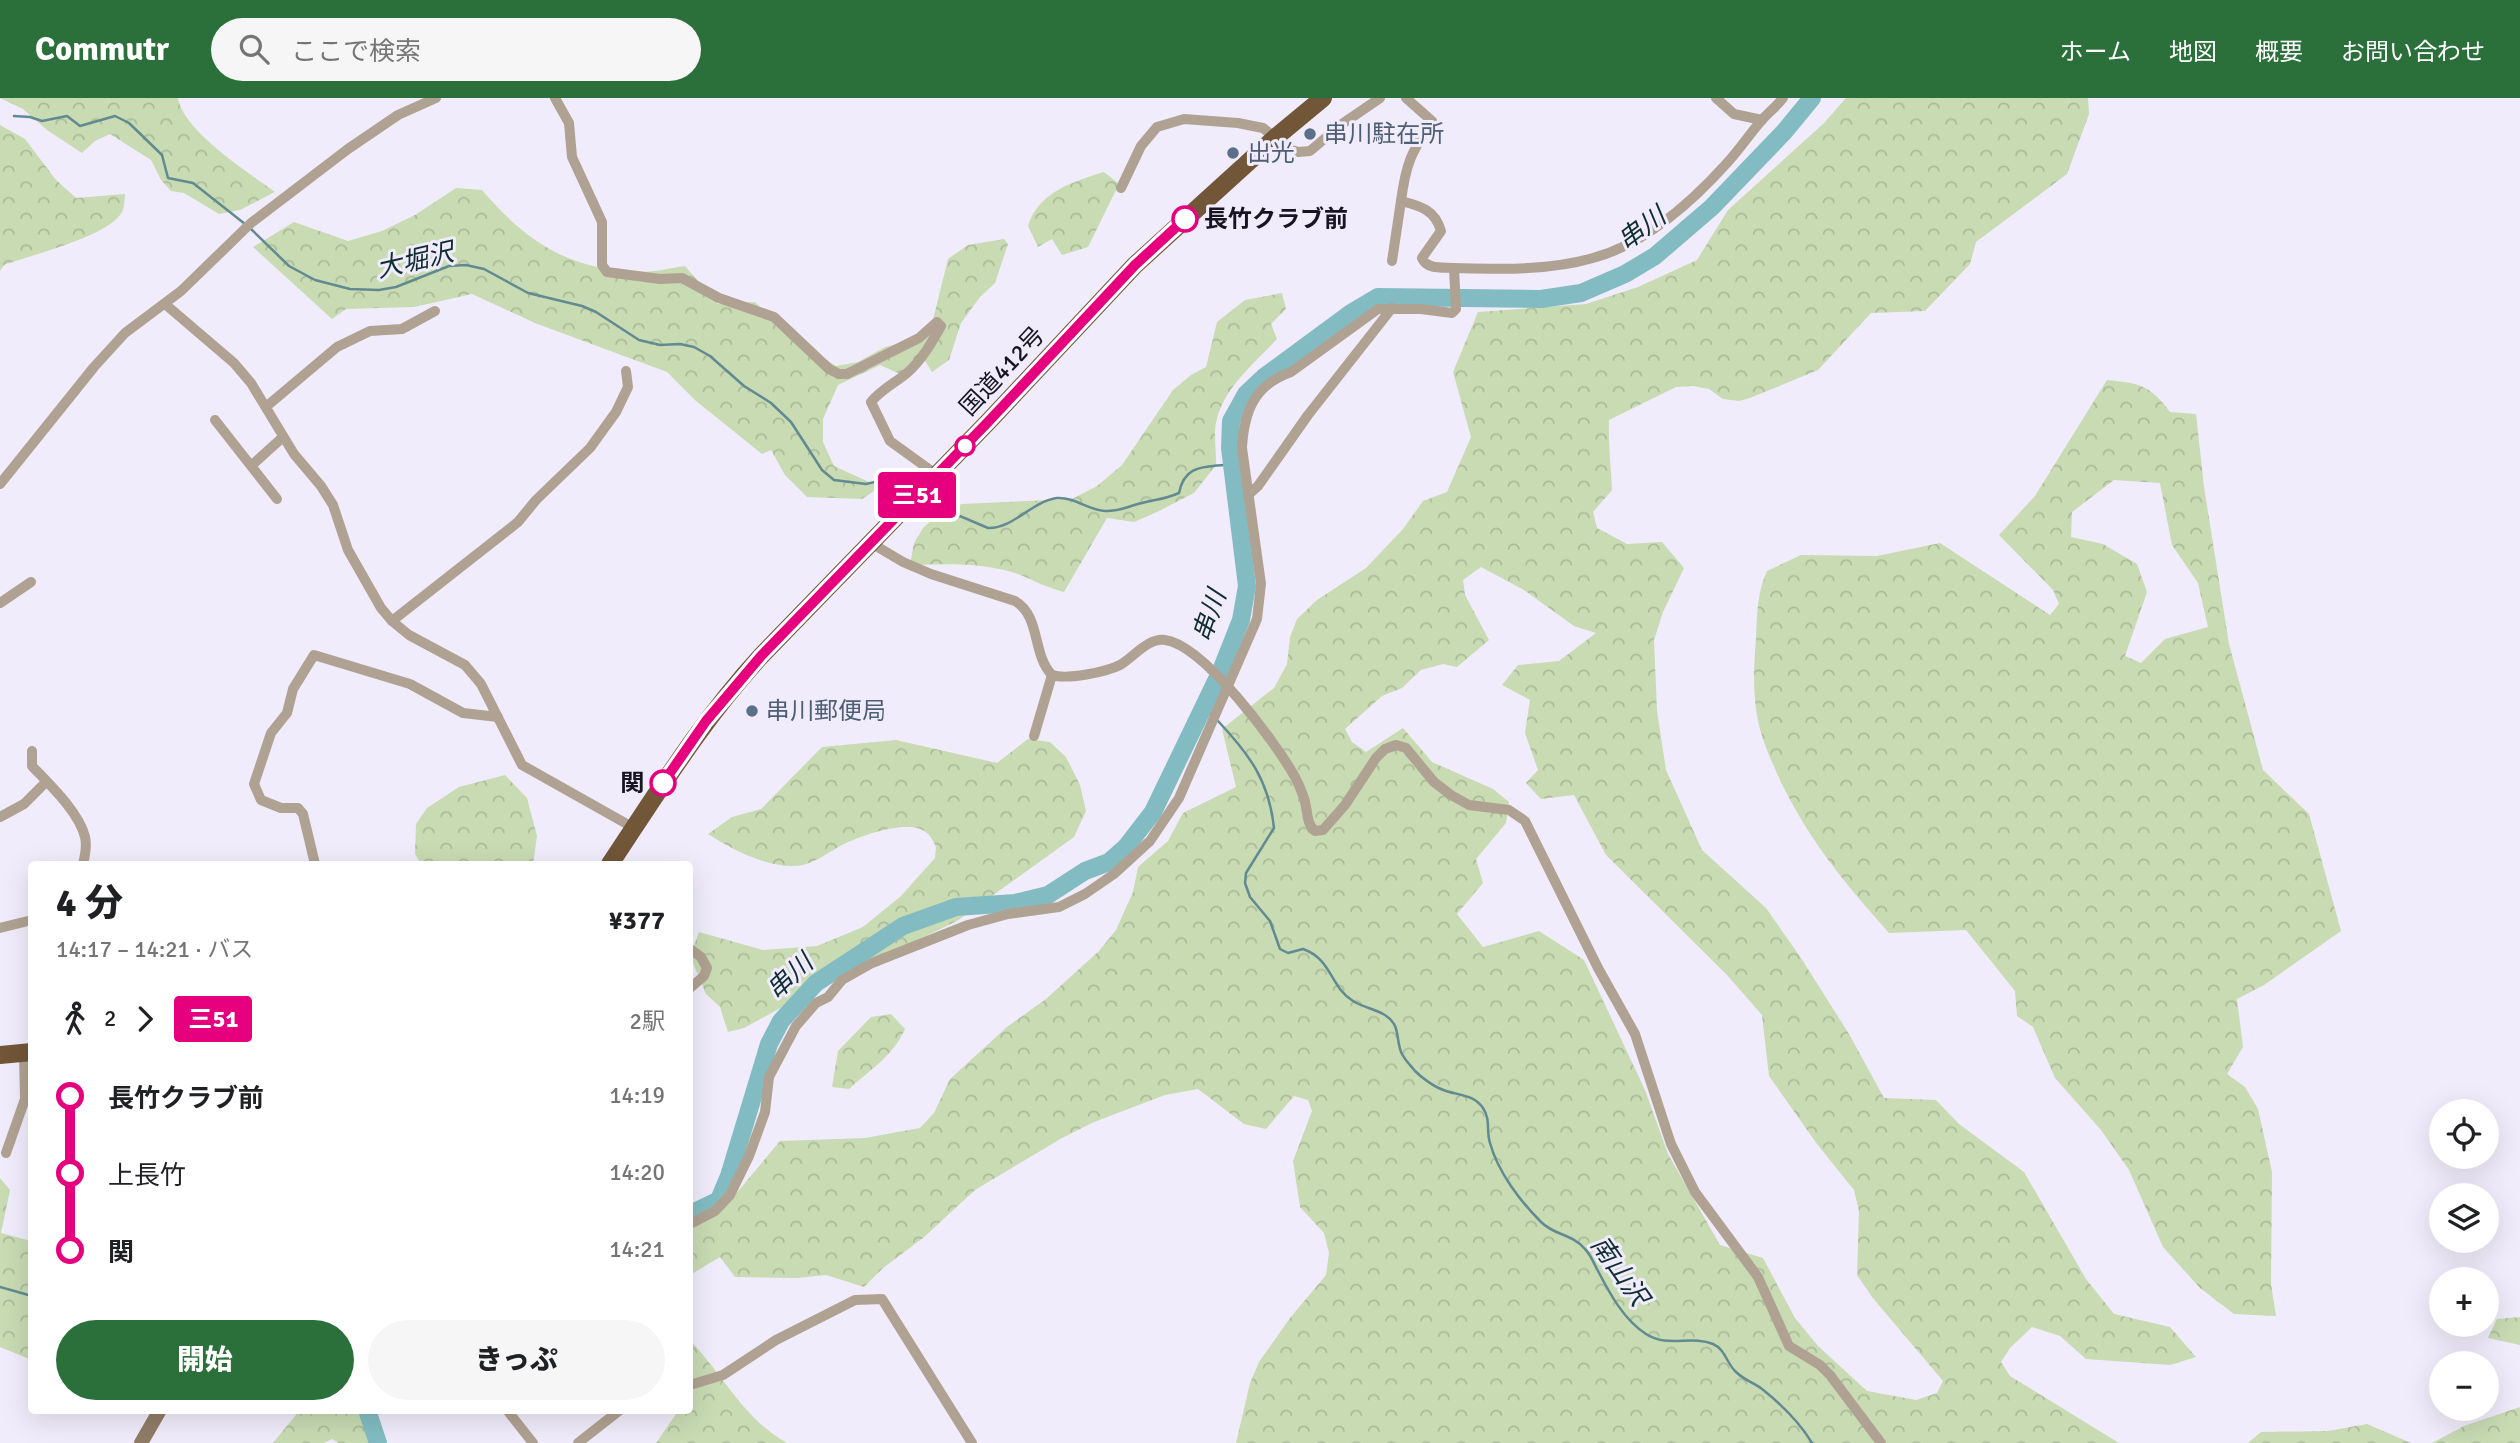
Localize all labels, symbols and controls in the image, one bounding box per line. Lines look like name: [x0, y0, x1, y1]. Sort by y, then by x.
search box: [211, 18, 701, 81]
text: Commutr: [35, 29, 169, 70]
icon: search: [235, 30, 273, 68]
text: ここで検索: [291, 36, 421, 68]
text: ホーム: [2060, 37, 2131, 67]
text: 地図: [2169, 37, 2217, 67]
text: 概要: [2255, 37, 2303, 67]
text: お問い合わせ: [2341, 37, 2485, 67]
place label: 串川駐在所: [1324, 119, 1444, 149]
marker: 串川駐在所: [1302, 126, 1318, 142]
place label: 出光: [1247, 138, 1295, 168]
marker: 出光: [1225, 145, 1241, 161]
water label: 串川: [1612, 199, 1675, 257]
place label: 長竹クラブ前: [1204, 204, 1348, 234]
marker: 長竹クラブ前: [1172, 206, 1198, 232]
water label: 大堀沢: [373, 236, 460, 285]
street label: 国道412号: [953, 320, 1051, 422]
unlabelled marker: [955, 436, 975, 456]
line badge: 三51: [877, 472, 957, 518]
text: 三51: [892, 480, 942, 510]
water label: 串川: [1186, 583, 1235, 646]
place label: 串川郵便局: [766, 696, 886, 726]
marker: 串川郵便局: [744, 703, 760, 719]
place label: 関: [620, 768, 644, 798]
marker: 関: [650, 770, 676, 796]
text: 4 分: [56, 880, 123, 927]
text: ¥377: [609, 905, 665, 937]
text: 14:17 – 14:21 · バス: [56, 935, 253, 964]
water label: 串川: [760, 946, 822, 1006]
icon: walk: [56, 1000, 94, 1038]
icon: forward: [126, 1000, 164, 1038]
text: 2: [104, 1004, 116, 1033]
text: 三51: [188, 1004, 238, 1034]
text: 2駅: [630, 1007, 665, 1036]
text: 14:19: [609, 1081, 665, 1110]
text: 長竹クラブ前: [108, 1083, 264, 1115]
map controls: [2429, 1099, 2499, 1421]
button: locate: [2429, 1099, 2499, 1169]
text: 14:20: [609, 1158, 665, 1187]
text: 上長竹: [108, 1160, 186, 1192]
button: layers: [2429, 1183, 2499, 1253]
water label: 南山沢: [1584, 1230, 1656, 1315]
text: 14:21: [609, 1235, 665, 1264]
text: 関: [108, 1237, 134, 1269]
button: +: [2429, 1267, 2499, 1337]
button: 開始: [56, 1320, 354, 1400]
button: きっぷ: [368, 1320, 665, 1400]
button: −: [2429, 1351, 2499, 1421]

